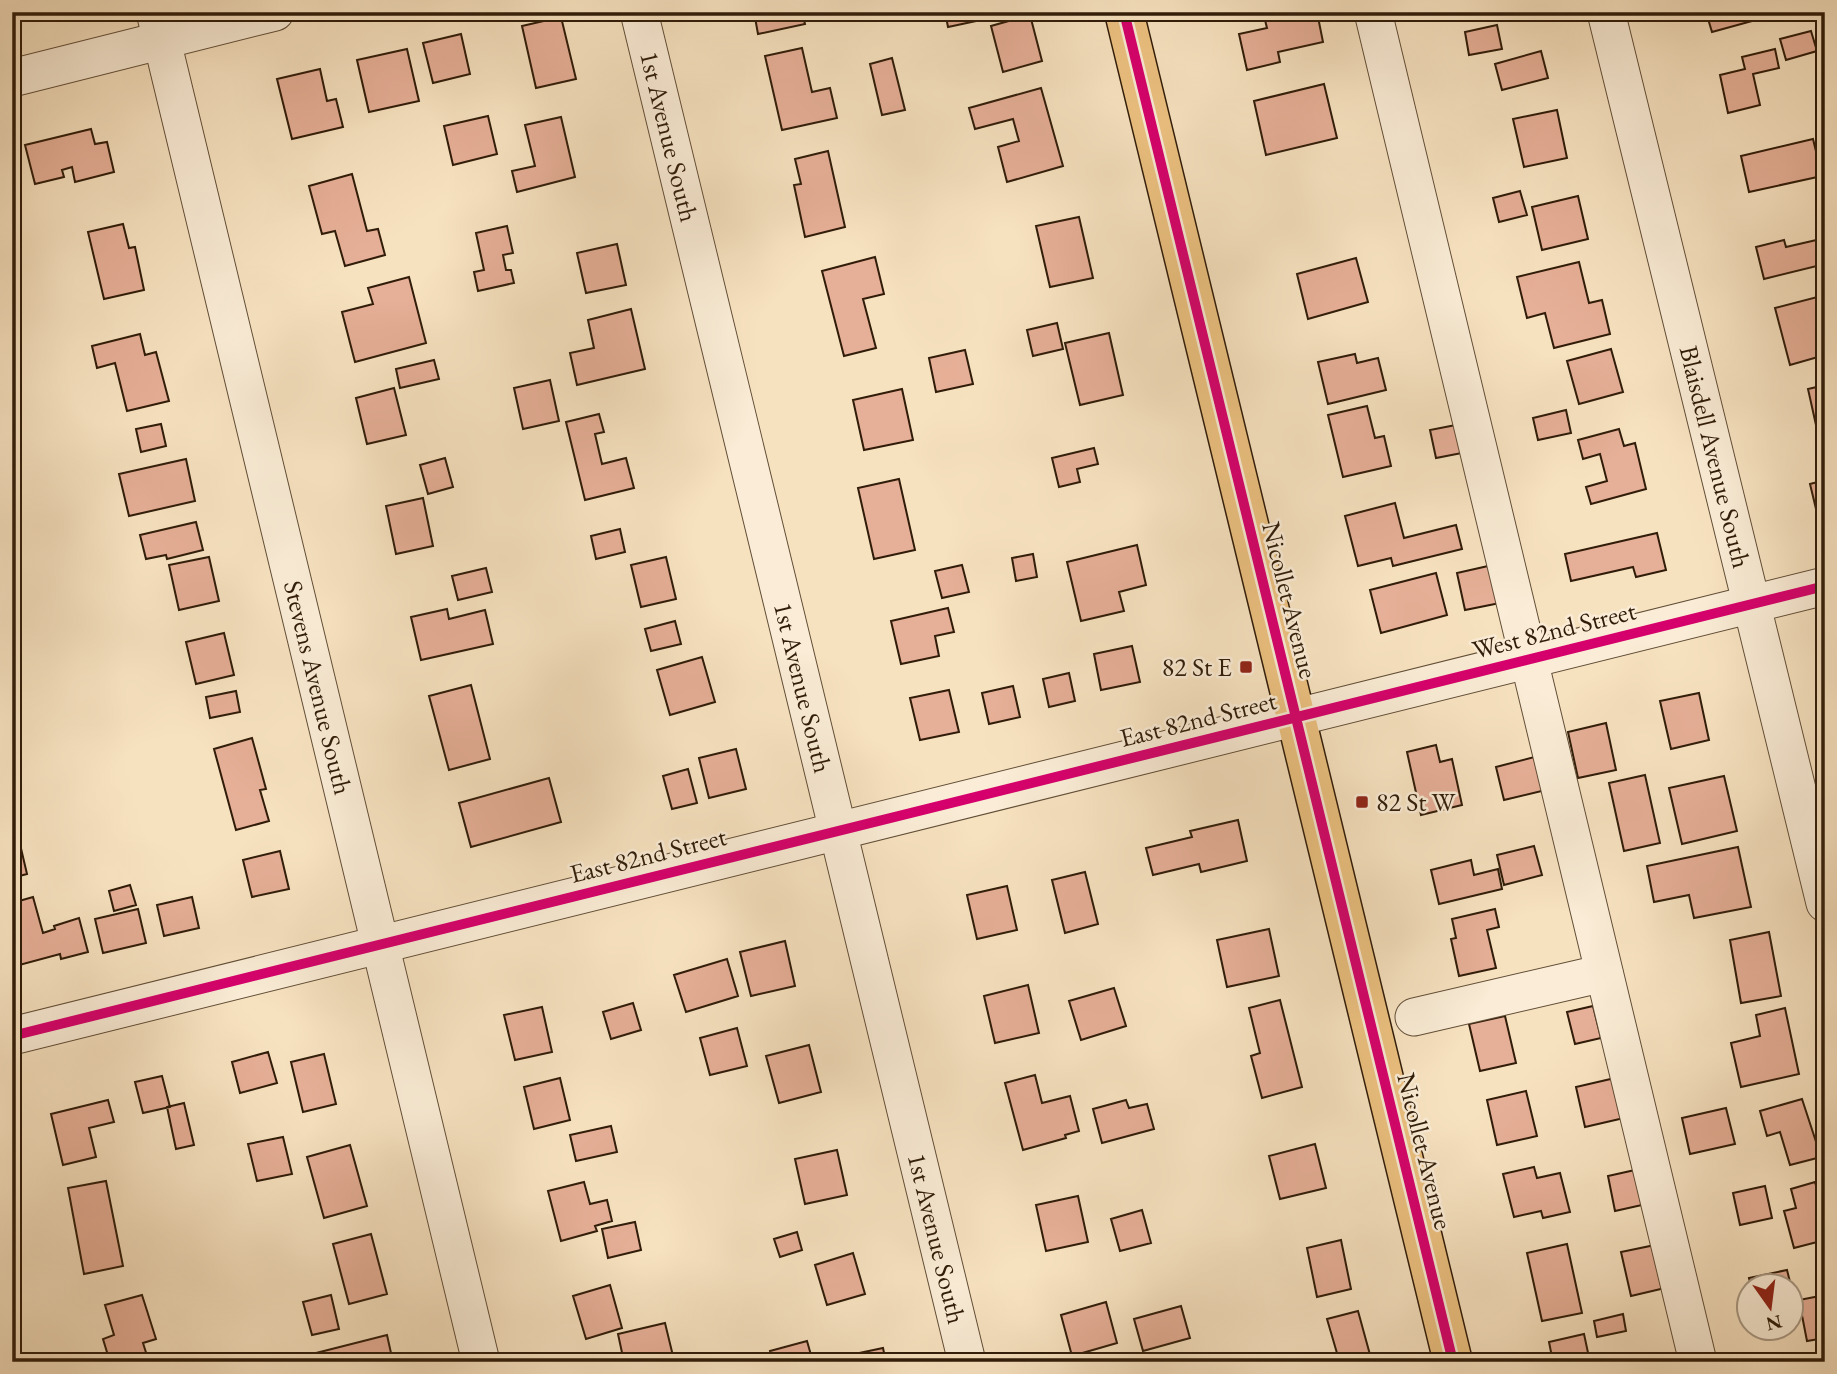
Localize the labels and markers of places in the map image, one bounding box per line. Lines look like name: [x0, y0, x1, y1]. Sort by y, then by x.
place label: 82 St E: [1162, 650, 1232, 684]
marker: 82 St E: [1238, 659, 1254, 675]
place label: 82 St W: [1376, 785, 1457, 819]
marker: 82 St W: [1354, 794, 1370, 810]

